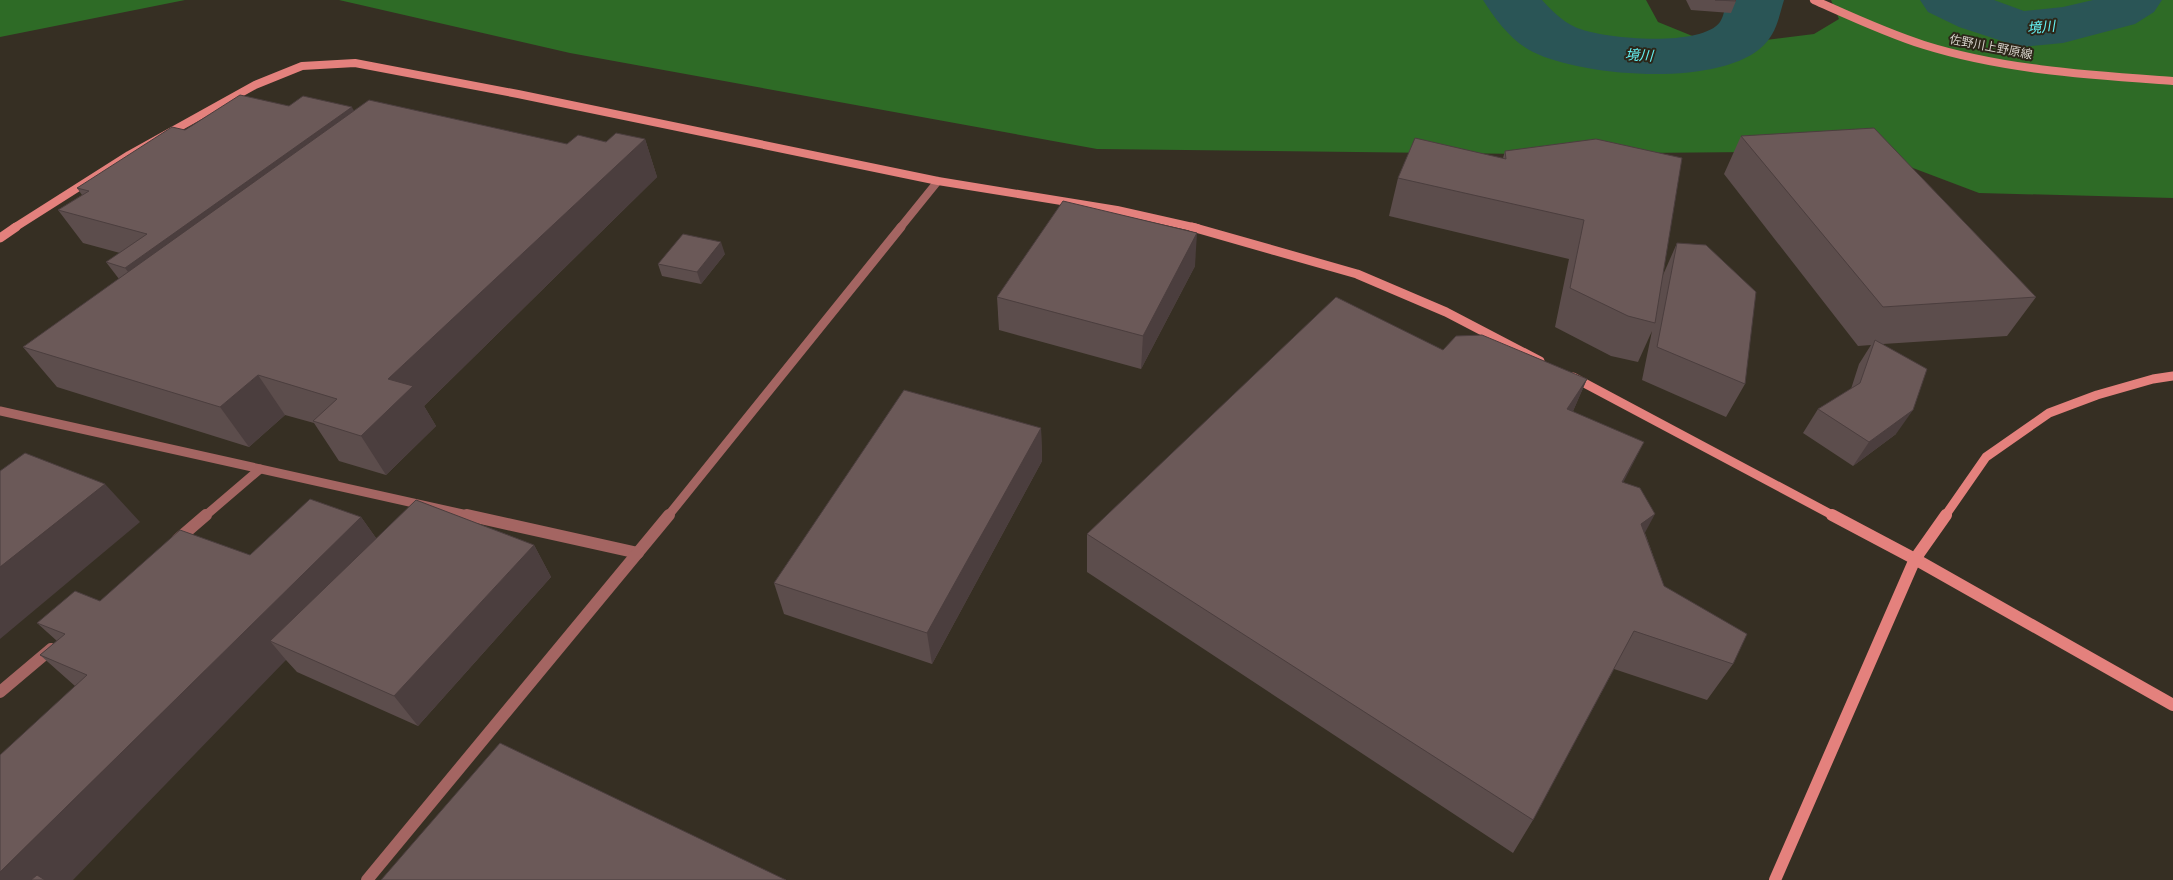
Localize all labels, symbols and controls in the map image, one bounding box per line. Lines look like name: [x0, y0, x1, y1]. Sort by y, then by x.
water label: 境川: [2026, 17, 2058, 37]
street label: 佐野川上野原線: [1948, 31, 2034, 63]
water label: 境川: [1625, 45, 1655, 65]

